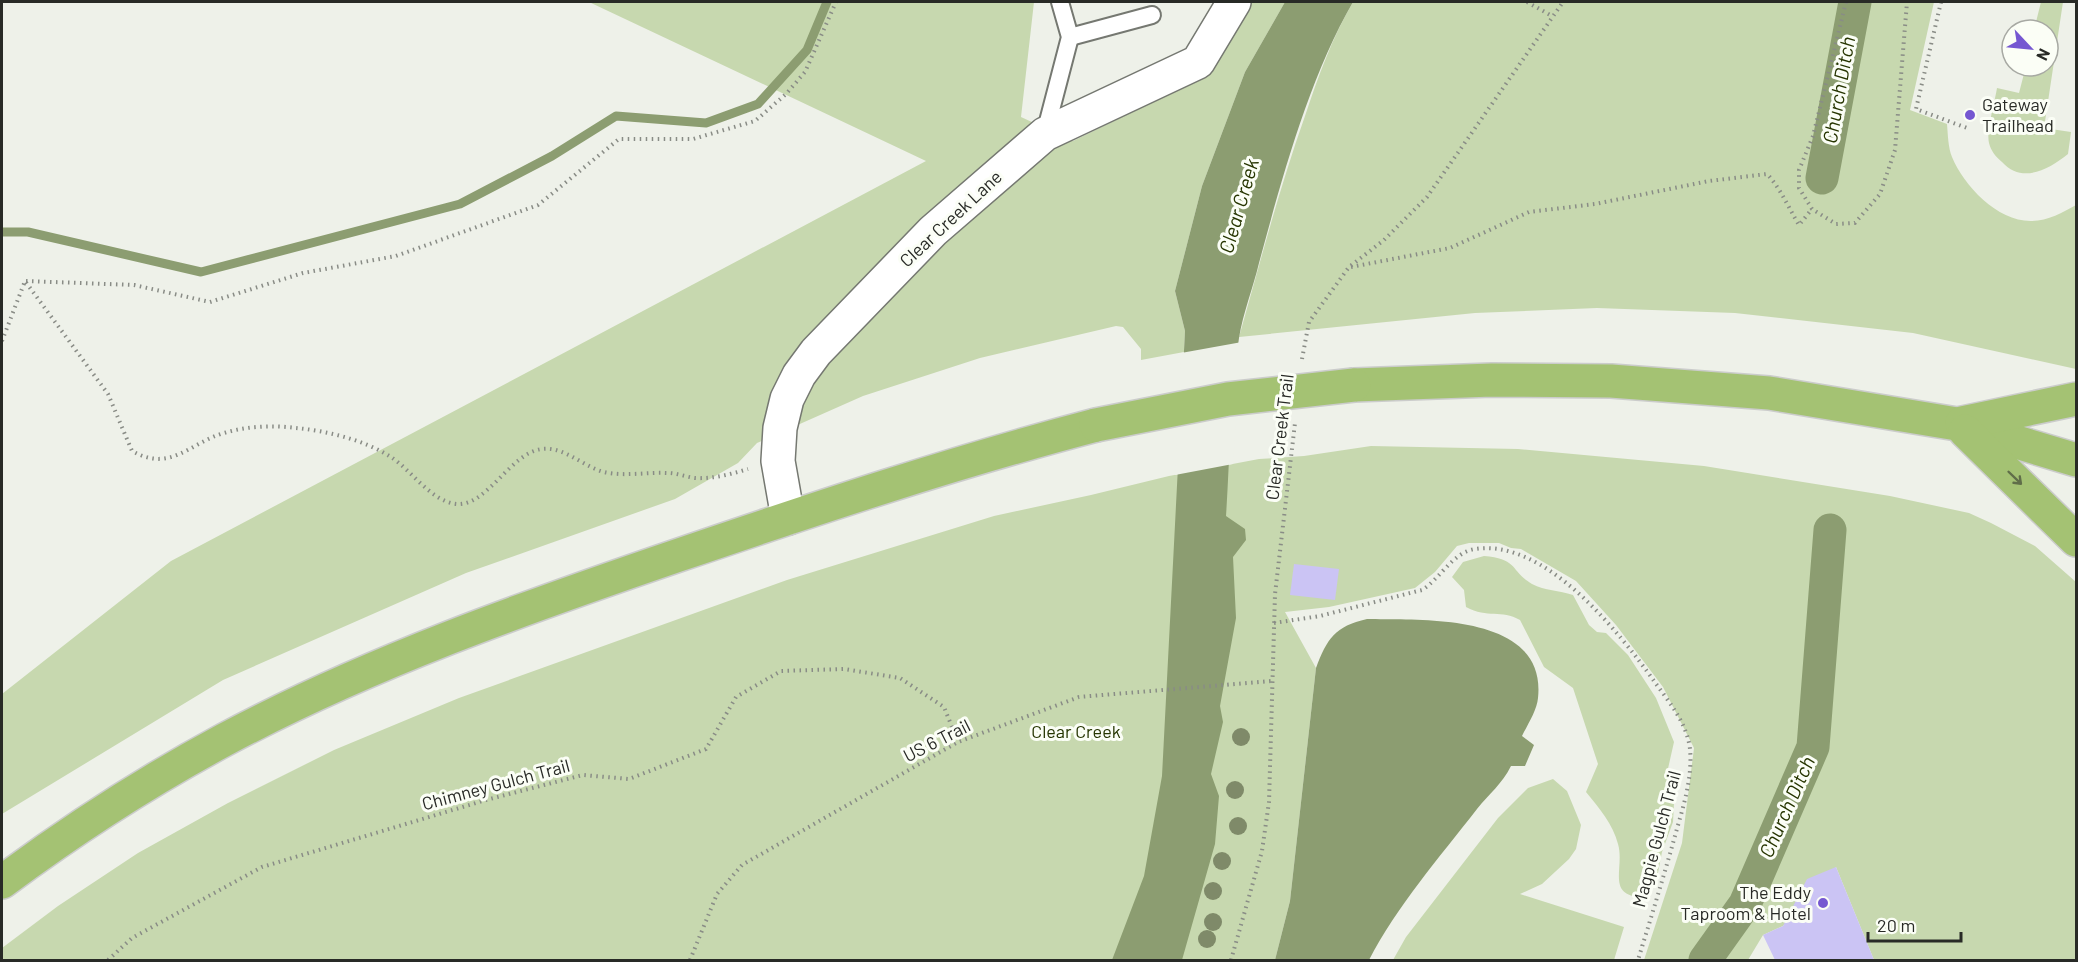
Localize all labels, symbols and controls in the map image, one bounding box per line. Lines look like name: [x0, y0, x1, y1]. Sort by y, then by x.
north arrow: [2000, 18, 2060, 78]
water label: Church Ditch: [1817, 34, 1859, 145]
text: N: [2033, 46, 2055, 64]
place label: Gateway Trailhead: [1982, 93, 2054, 136]
marker: Gateway Trailhead: [1963, 108, 1977, 122]
water label: Clear Creek: [1213, 155, 1263, 256]
street label: Clear Creek Lane: [895, 165, 1006, 271]
street label: Clear Creek Trail: [1260, 373, 1298, 501]
one-way arrow: [2008, 470, 2023, 485]
street label: US 6 Trail: [899, 714, 974, 766]
park label: Clear Creek: [1031, 720, 1121, 742]
water label: Church Ditch: [1753, 752, 1819, 861]
street label: Chimney Gulch Trail: [419, 754, 572, 814]
street label: Magpie Gulch Trail: [1627, 768, 1685, 910]
place label: The Eddy Taproom & Hotel: [1680, 881, 1811, 924]
marker: The Eddy Taproom & Hotel: [1816, 896, 1830, 910]
scale bar: [1868, 905, 1961, 943]
text: 20 m: [1877, 914, 1915, 936]

